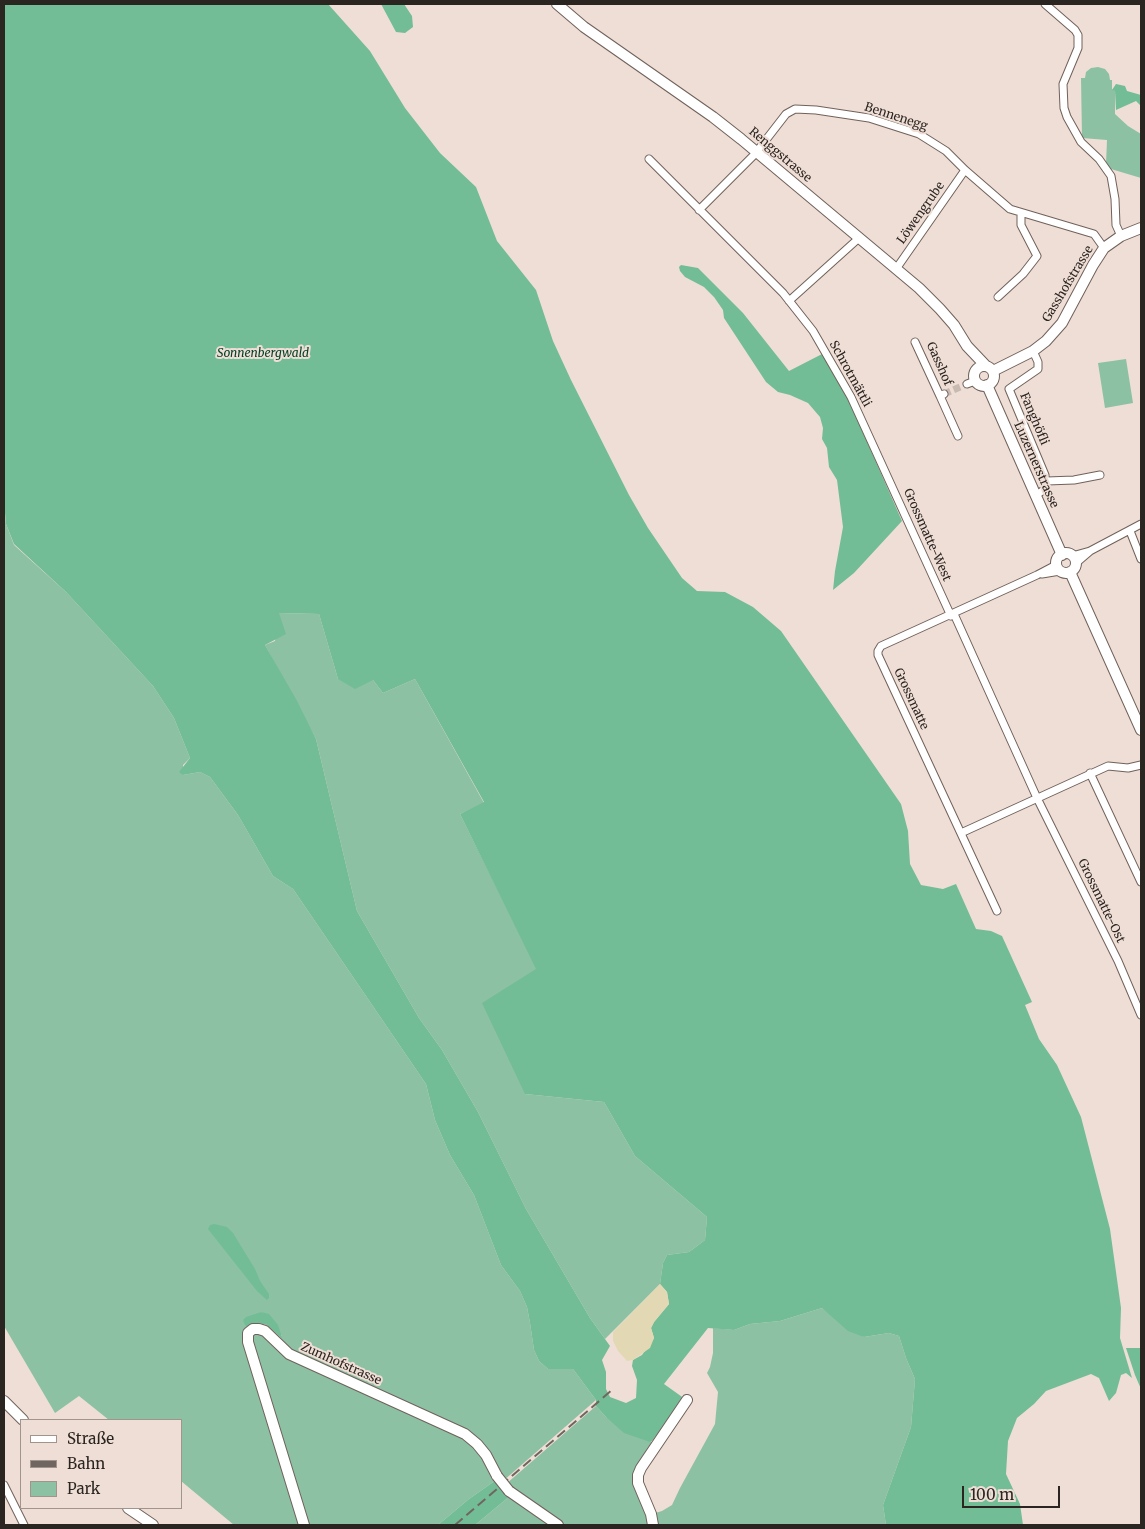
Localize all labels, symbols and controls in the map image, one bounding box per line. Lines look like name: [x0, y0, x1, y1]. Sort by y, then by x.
street label: Bennenegg: [863, 100, 929, 134]
street label: Renggstrasse: [746, 125, 814, 185]
street label: Löwengrube: [894, 179, 948, 247]
street label: Gasshofstrasse: [1040, 243, 1096, 325]
street label: Schrotmättli: [826, 338, 874, 410]
street label: Gasshof: [923, 340, 955, 388]
park label: Sonnenbergwald: [217, 347, 309, 361]
street label: Fanghöfli: [1017, 391, 1051, 447]
street label: Luzernerstrasse: [1011, 420, 1061, 510]
street label: Grossmatte-West: [900, 487, 954, 583]
street label: Grossmatte: [891, 666, 931, 732]
street label: Grossmatte-Ost: [1074, 857, 1128, 945]
street label: Zumhofstrasse: [299, 1340, 383, 1388]
legend: [20, 1419, 182, 1509]
text: Straße: [67, 1429, 114, 1448]
text: Bahn: [67, 1454, 105, 1473]
scale bar: [965, 1476, 1062, 1508]
text: Park: [67, 1479, 100, 1498]
text: 100 m: [970, 1485, 1014, 1504]

